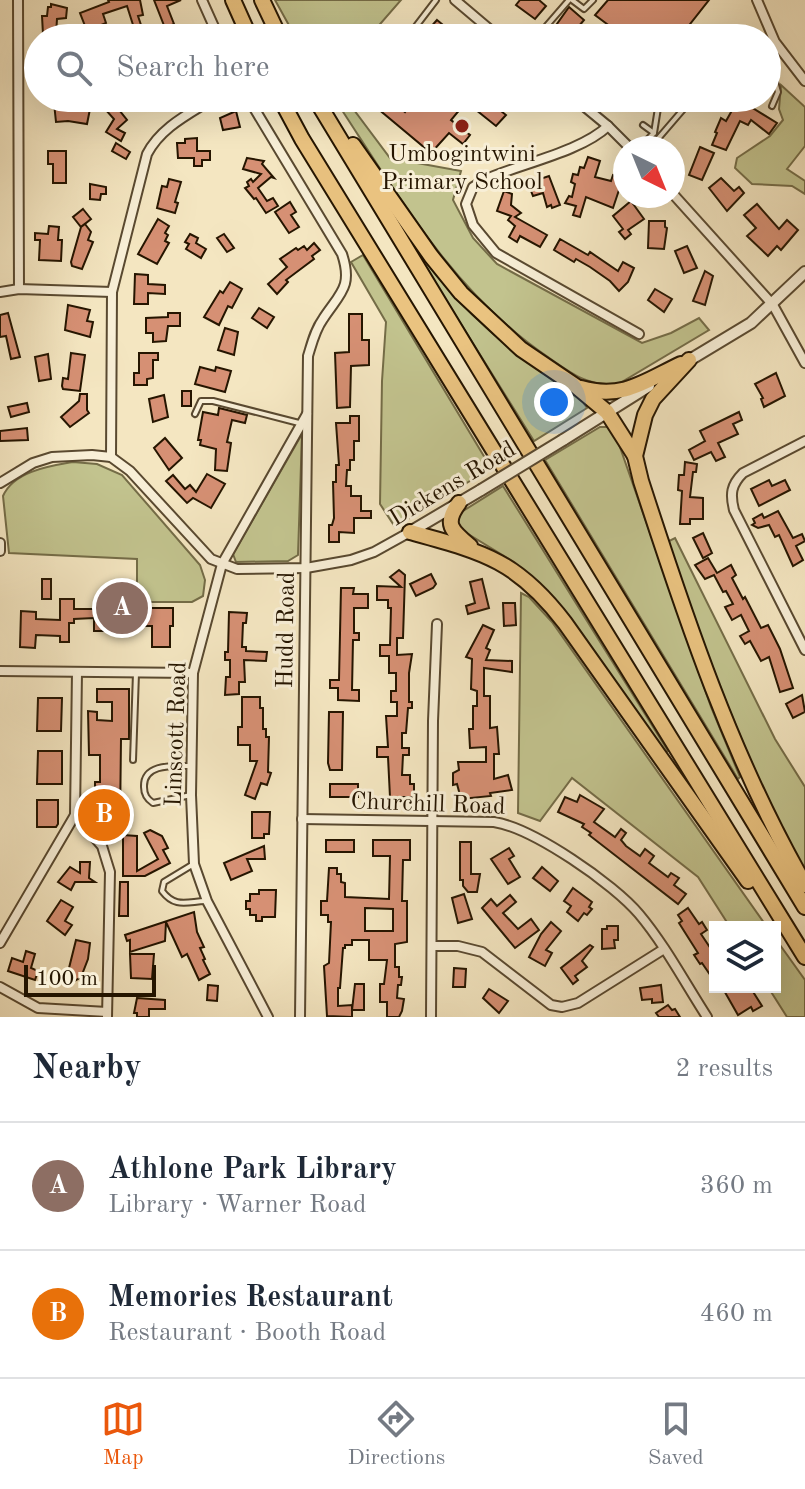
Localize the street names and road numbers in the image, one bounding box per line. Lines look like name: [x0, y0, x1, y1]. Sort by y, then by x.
street label: Dickens Road: [386, 438, 520, 532]
street label: Hudd Road: [274, 571, 300, 689]
street label: Linscott Road: [162, 661, 192, 807]
street label: Churchill Road: [350, 790, 506, 820]

